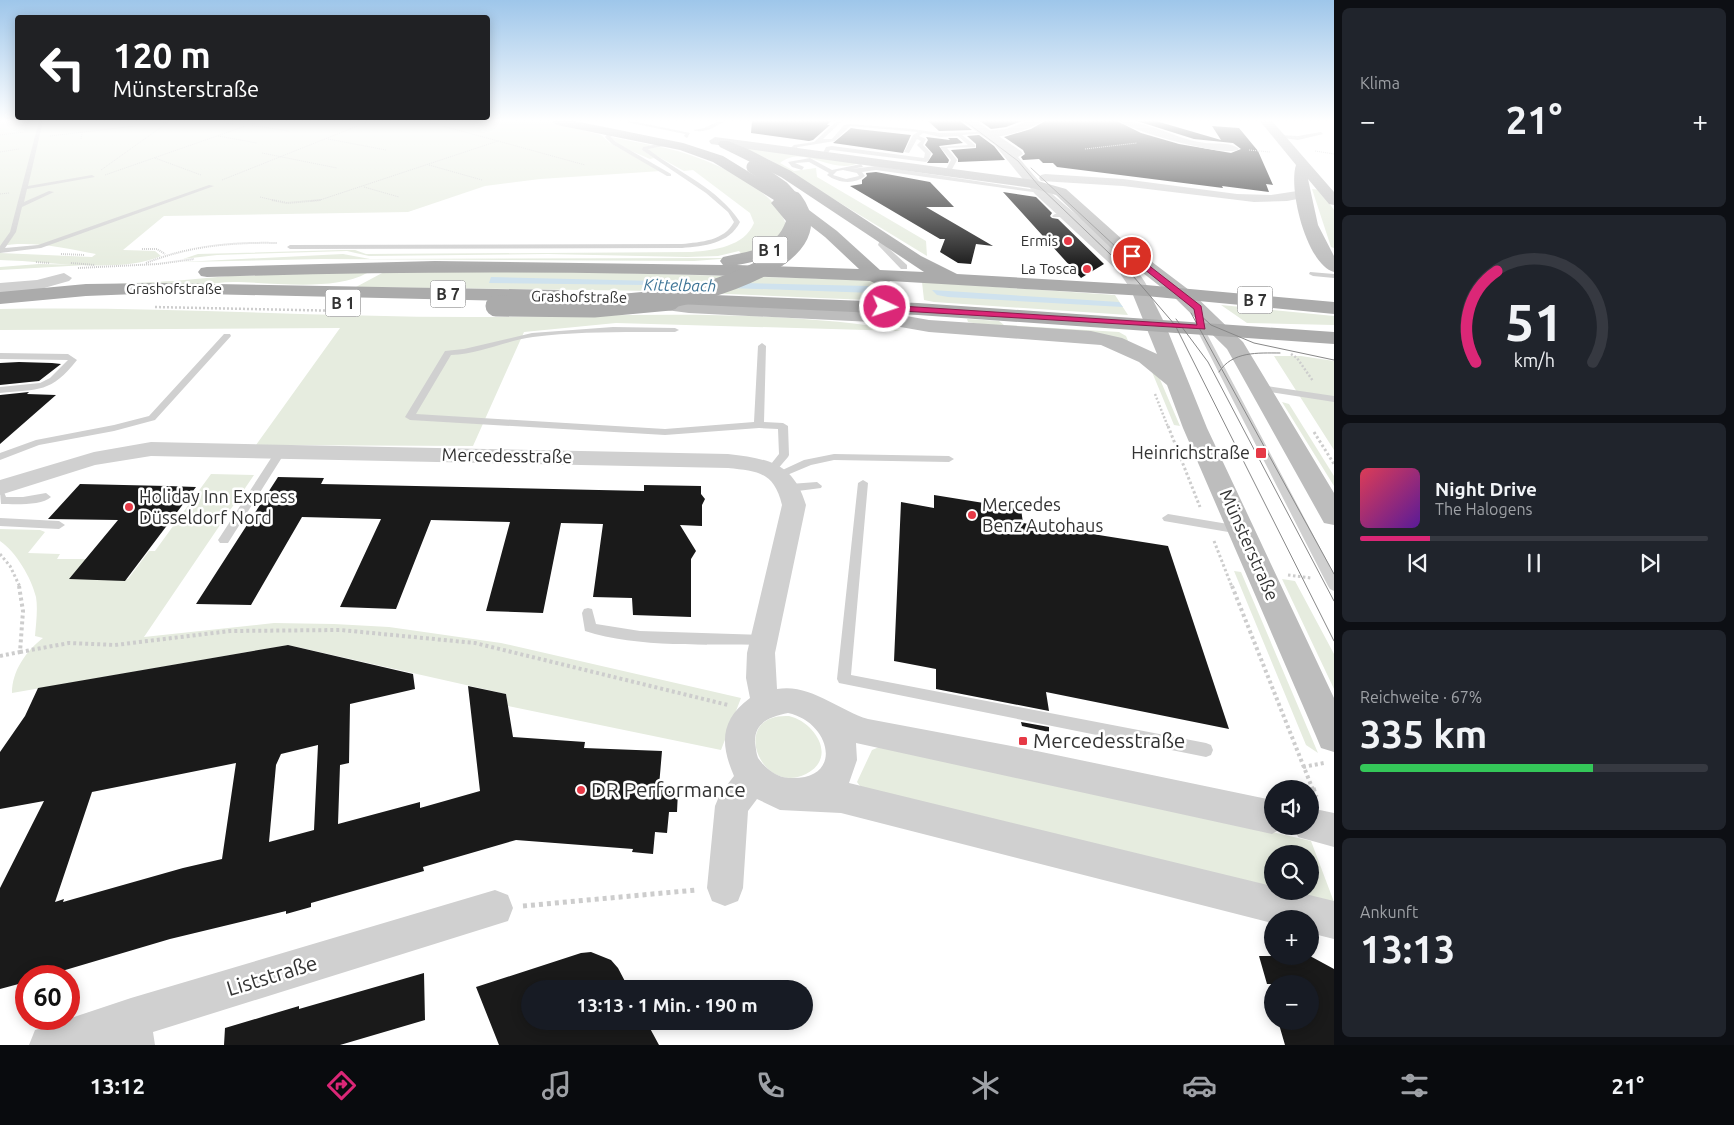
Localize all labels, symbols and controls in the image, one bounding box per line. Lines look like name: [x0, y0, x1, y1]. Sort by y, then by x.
icon: left: [30, 35, 95, 100]
text: 120 m: [113, 35, 211, 75]
text: Klima: [1360, 74, 1400, 92]
text: Münsterstraße: [113, 76, 259, 101]
text: 21°: [1506, 99, 1562, 141]
text: −: [1360, 105, 1376, 136]
text: +: [1692, 105, 1708, 136]
place label: Ermis: [1021, 232, 1058, 249]
marker: Ermis: [1062, 235, 1074, 247]
pin: [1111, 235, 1153, 277]
road number: B 1: [752, 236, 788, 264]
icon: arrive: [1118, 242, 1146, 270]
place label: La Tosca: [1021, 260, 1077, 277]
marker: La Tosca: [1081, 263, 1093, 275]
water label: Kittelbach: [644, 275, 716, 295]
street label: Grashofstraße: [126, 280, 222, 297]
road number: B 7: [430, 280, 466, 308]
position arrow: [858, 280, 910, 332]
road number: B 7: [1238, 286, 1272, 314]
street label: Grashofstraße: [531, 287, 627, 306]
road number: B 1: [326, 290, 360, 316]
text: 51: [1505, 293, 1563, 351]
text: km/h: [1513, 350, 1555, 370]
place label: Heinrichstraße: [1131, 442, 1250, 462]
street label: Mercedesstraße: [442, 444, 573, 466]
marker: Heinrichstraße: [1254, 446, 1268, 460]
text: Night Drive: [1435, 478, 1537, 500]
place label: Holiday Inn Express Düsseldorf Nord: [139, 486, 295, 527]
street label: Münsterstraße: [1216, 486, 1283, 603]
place label: Mercedes Benz Autohaus: [982, 494, 1103, 535]
text: The Halogens: [1435, 500, 1533, 518]
marker: Holiday Inn Express Düsseldorf Nord: [123, 501, 135, 513]
marker: Mercedes Benz Autohaus: [966, 509, 978, 521]
icon: previous: [1404, 549, 1432, 577]
icon: pause: [1520, 549, 1548, 577]
icon: next: [1636, 549, 1664, 577]
text: Reichweite · 67%: [1360, 688, 1482, 706]
text: 335 km: [1360, 713, 1487, 755]
place label: Mercedesstraße: [1033, 728, 1185, 752]
marker: Mercedesstraße: [1017, 735, 1029, 747]
place label: DR Performance: [591, 777, 746, 801]
map controls: [1264, 780, 1319, 1030]
button: sound: [1264, 780, 1319, 835]
marker: DR Performance: [575, 784, 587, 796]
button: search: [1264, 845, 1319, 900]
text: Ankunft: [1360, 903, 1418, 921]
button: +: [1264, 910, 1319, 965]
text: 13:13: [1360, 928, 1455, 970]
street label: Liststraße: [223, 950, 320, 1000]
speed limit sign: 60: [15, 965, 80, 1030]
button: −: [1264, 975, 1319, 1030]
text: 13:13 · 1 Min. · 190 m: [576, 994, 758, 1016]
icon: directions: [324, 1068, 359, 1103]
icon: music: [539, 1068, 574, 1103]
icon: phone: [753, 1068, 788, 1103]
icon: climate: [968, 1068, 1003, 1103]
icon: car: [1182, 1068, 1217, 1103]
icon: filters: [1397, 1068, 1432, 1103]
text: 13:12: [90, 1073, 145, 1098]
text: 21°: [1612, 1073, 1644, 1098]

